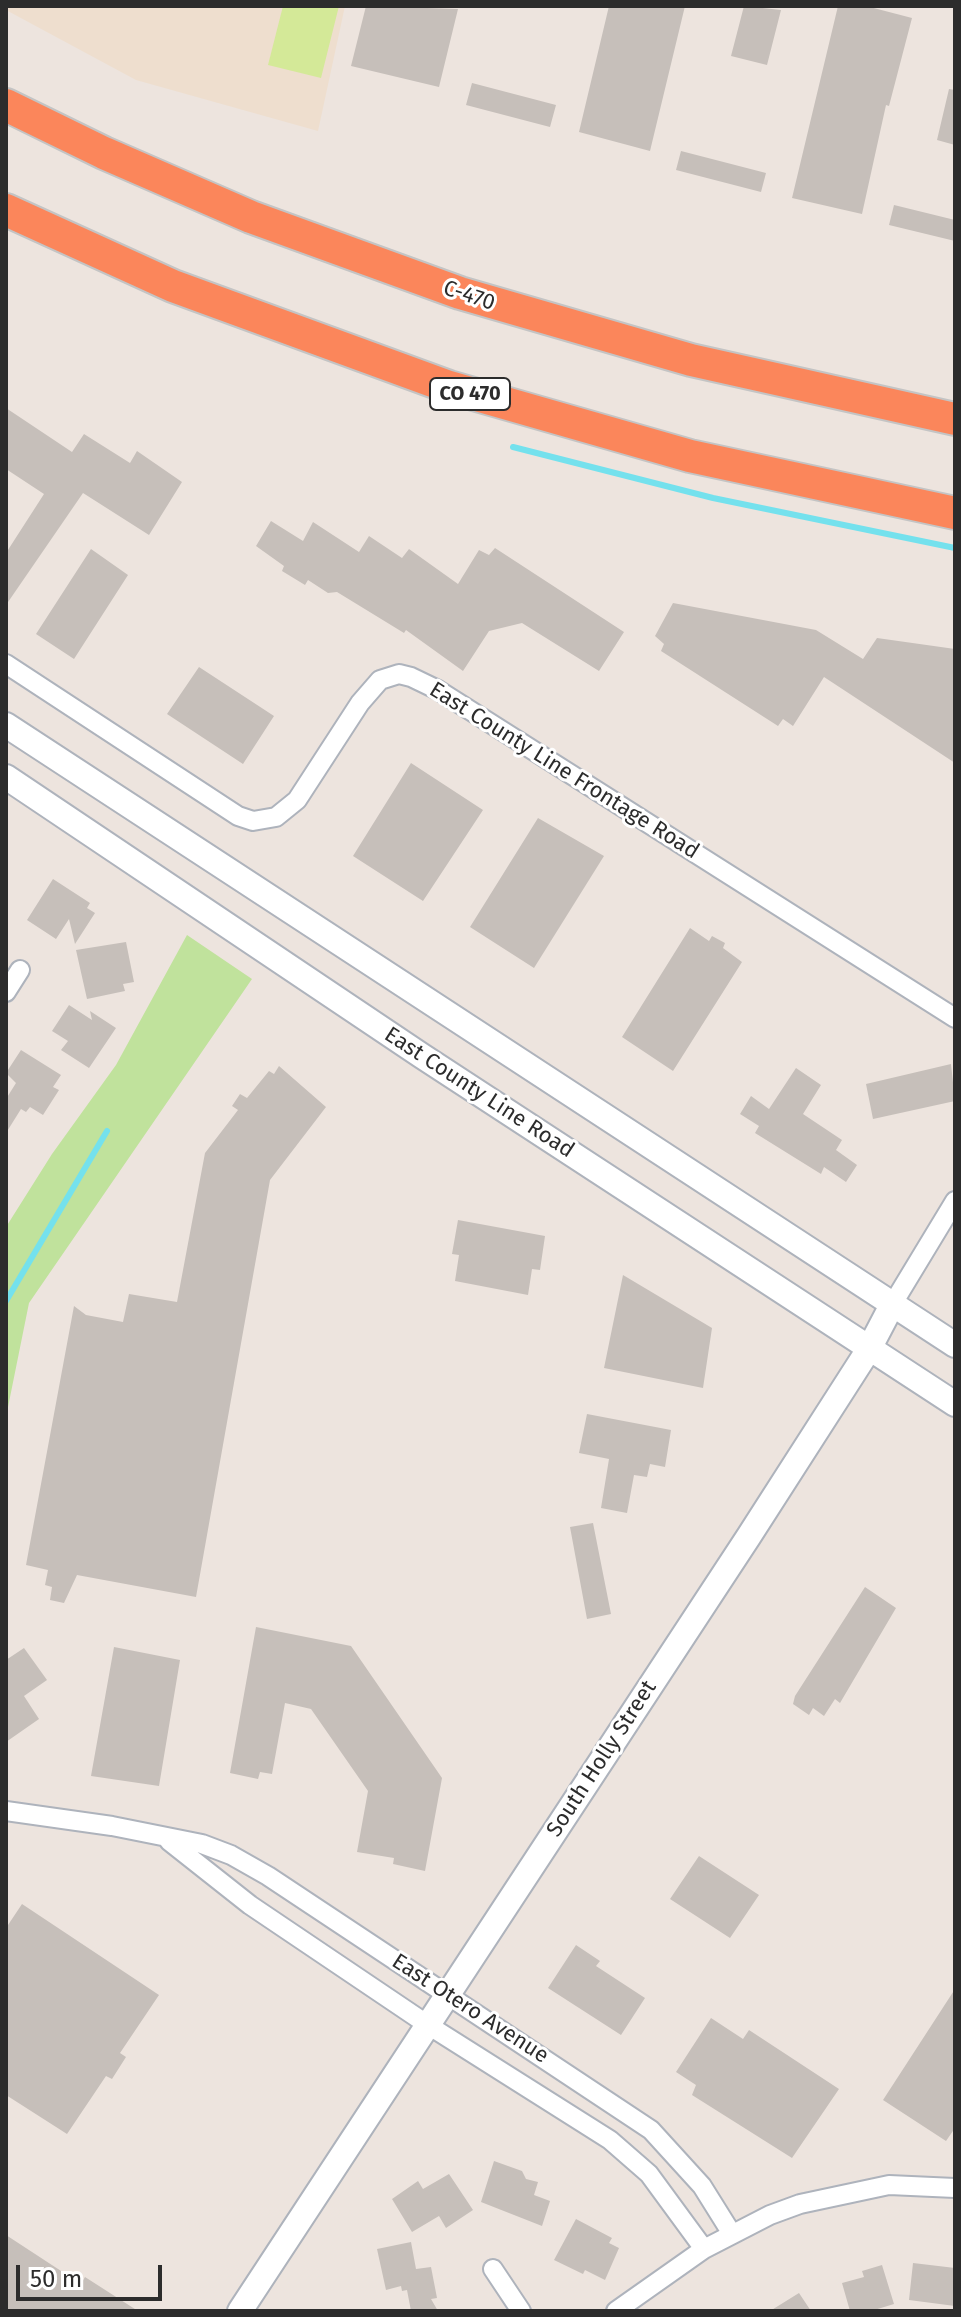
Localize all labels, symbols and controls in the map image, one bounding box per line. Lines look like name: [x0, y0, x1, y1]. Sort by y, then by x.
street label: C-470: [440, 275, 498, 317]
road number: CO 470: [430, 378, 510, 410]
street label: East County Line Frontage Road: [424, 677, 704, 865]
street label: East County Line Road: [379, 1022, 579, 1164]
street label: South Holly Street: [542, 1676, 662, 1842]
street label: East Otero Avenue: [387, 1948, 553, 2070]
scale bar: [20, 2249, 166, 2299]
text: 50 m: [30, 2265, 82, 2293]

